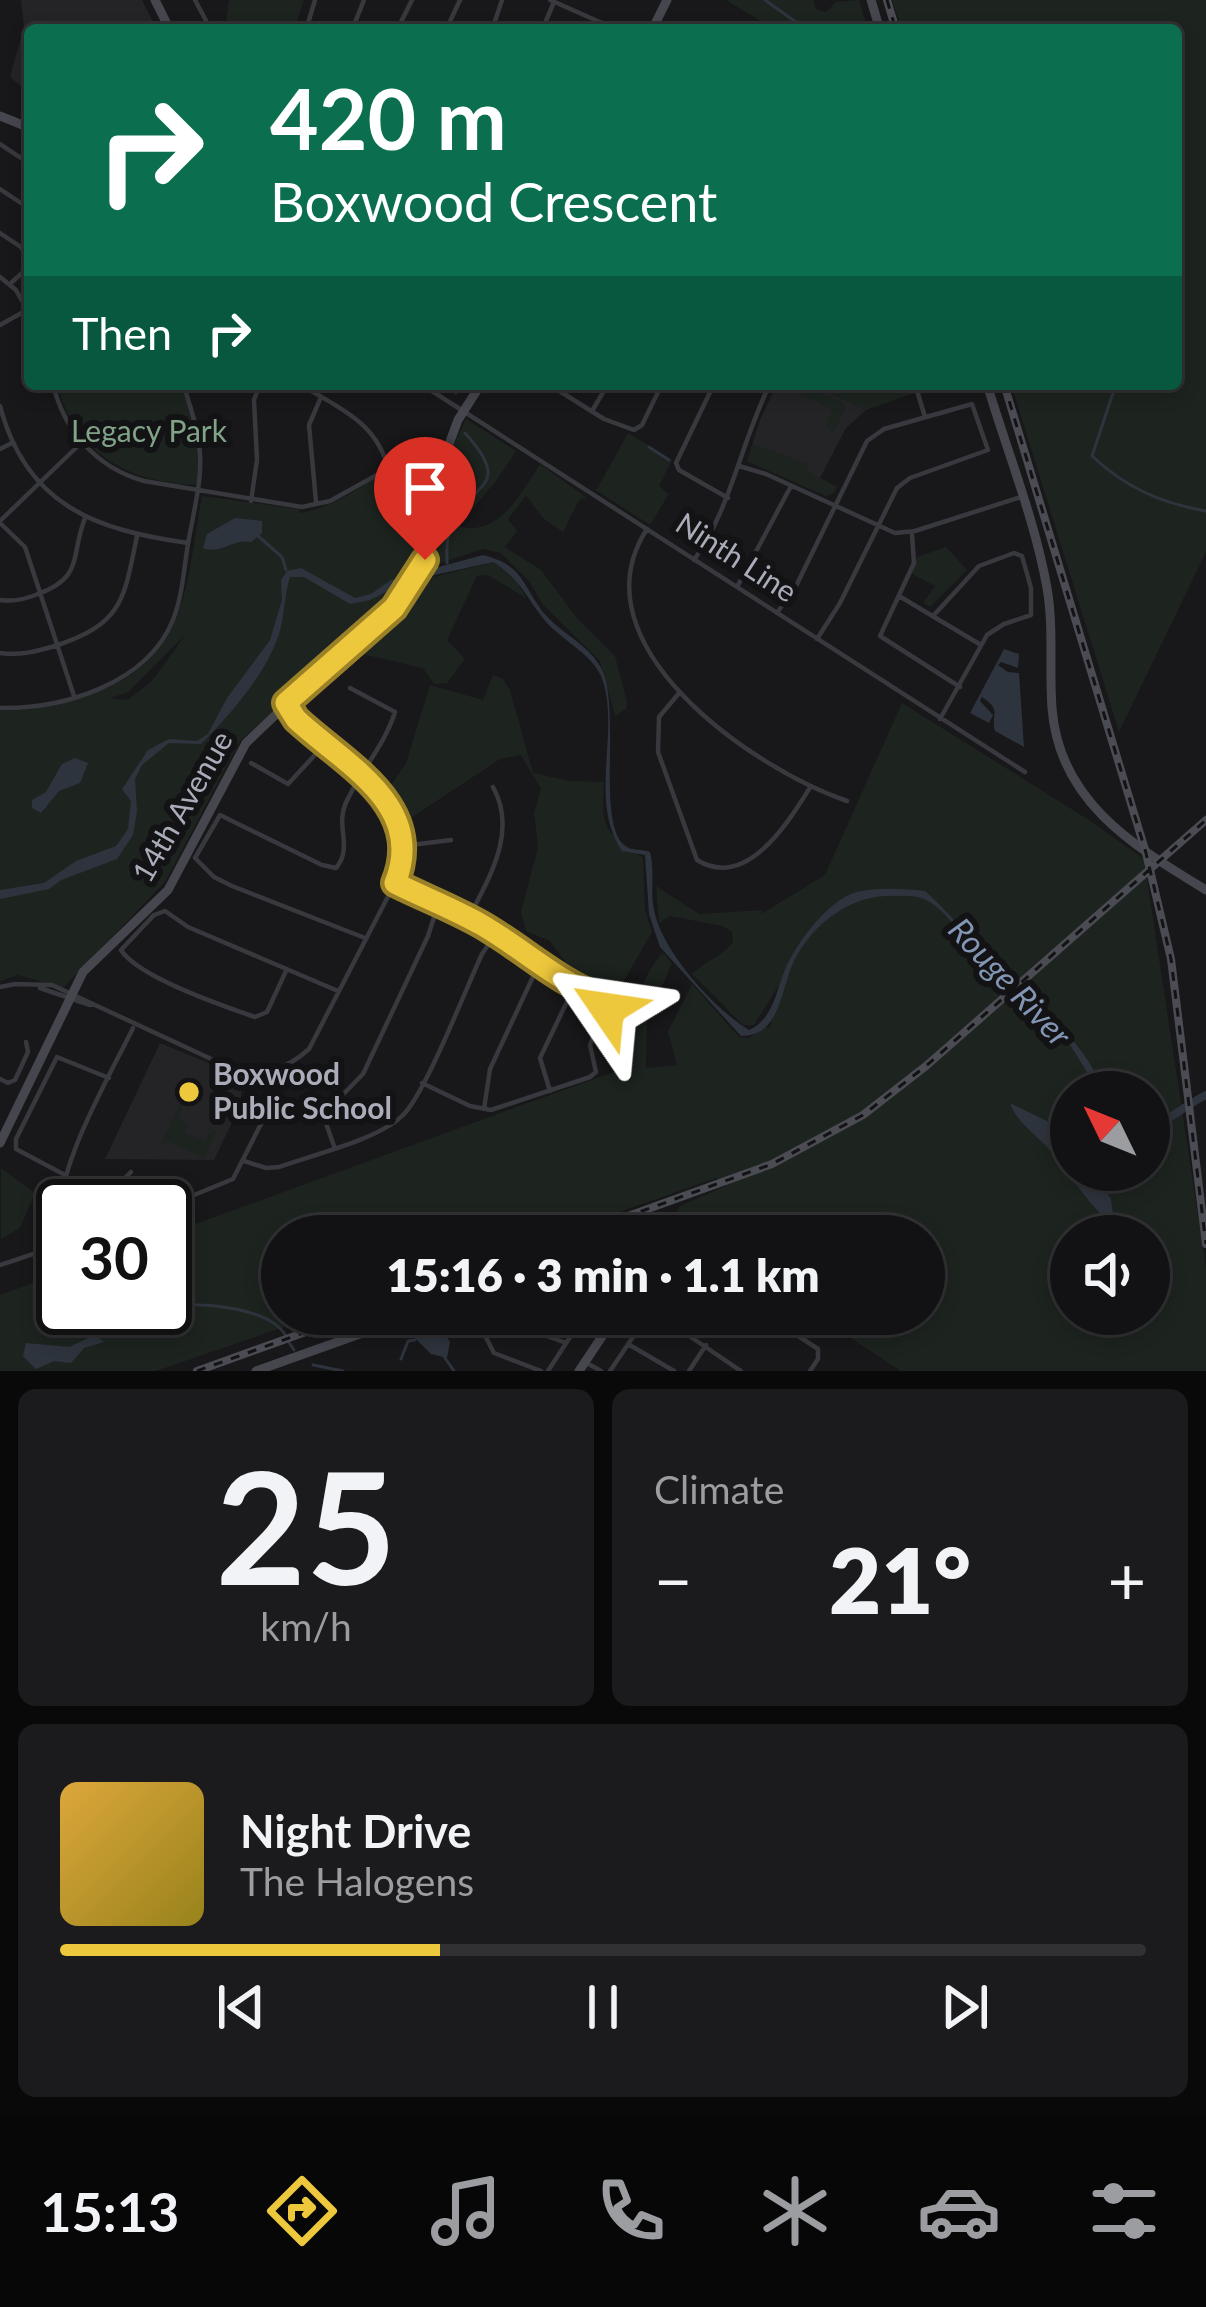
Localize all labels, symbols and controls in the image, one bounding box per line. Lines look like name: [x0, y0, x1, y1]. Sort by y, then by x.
text: 420 m: [270, 67, 507, 168]
icon: right: [72, 72, 228, 228]
text: Boxwood Crescent: [270, 169, 717, 234]
icon: right: [196, 300, 262, 366]
text: Then: [72, 306, 172, 360]
park label: Legacy Park: [71, 412, 228, 448]
pin: [374, 437, 476, 560]
icon: arrive: [392, 455, 458, 521]
street label: Ninth Line: [670, 504, 804, 609]
street label: 14th Avenue: [124, 724, 239, 888]
water label: Rouge River: [941, 909, 1081, 1054]
position arrow: [544, 946, 670, 1072]
place label: Boxwood Public School: [213, 1055, 392, 1125]
north arrow: [1050, 1071, 1170, 1191]
map controls: [1050, 1071, 1170, 1335]
marker: Boxwood Public School: [176, 1079, 202, 1105]
speed limit sign: 30: [36, 1179, 192, 1335]
button: sound: [1050, 1215, 1170, 1335]
text: 15:16 · 3 min · 1.1 km: [386, 1248, 820, 1302]
text: 25: [216, 1431, 396, 1618]
text: Climate: [654, 1466, 784, 1512]
text: 21°: [829, 1525, 971, 1633]
text: −: [654, 1540, 692, 1619]
text: +: [1108, 1540, 1146, 1619]
text: km/h: [260, 1603, 352, 1649]
text: Night Drive: [240, 1804, 471, 1858]
text: The Halogens: [240, 1858, 474, 1904]
icon: previous: [208, 1974, 274, 2040]
icon: pause: [570, 1974, 636, 2040]
icon: next: [932, 1974, 998, 2040]
icon: directions: [260, 2169, 344, 2253]
icon: music: [424, 2169, 508, 2253]
icon: phone: [589, 2169, 673, 2253]
icon: climate: [753, 2169, 837, 2253]
icon: car: [917, 2169, 1001, 2253]
icon: filters: [1082, 2169, 1166, 2253]
text: 15:13: [40, 2179, 179, 2244]

